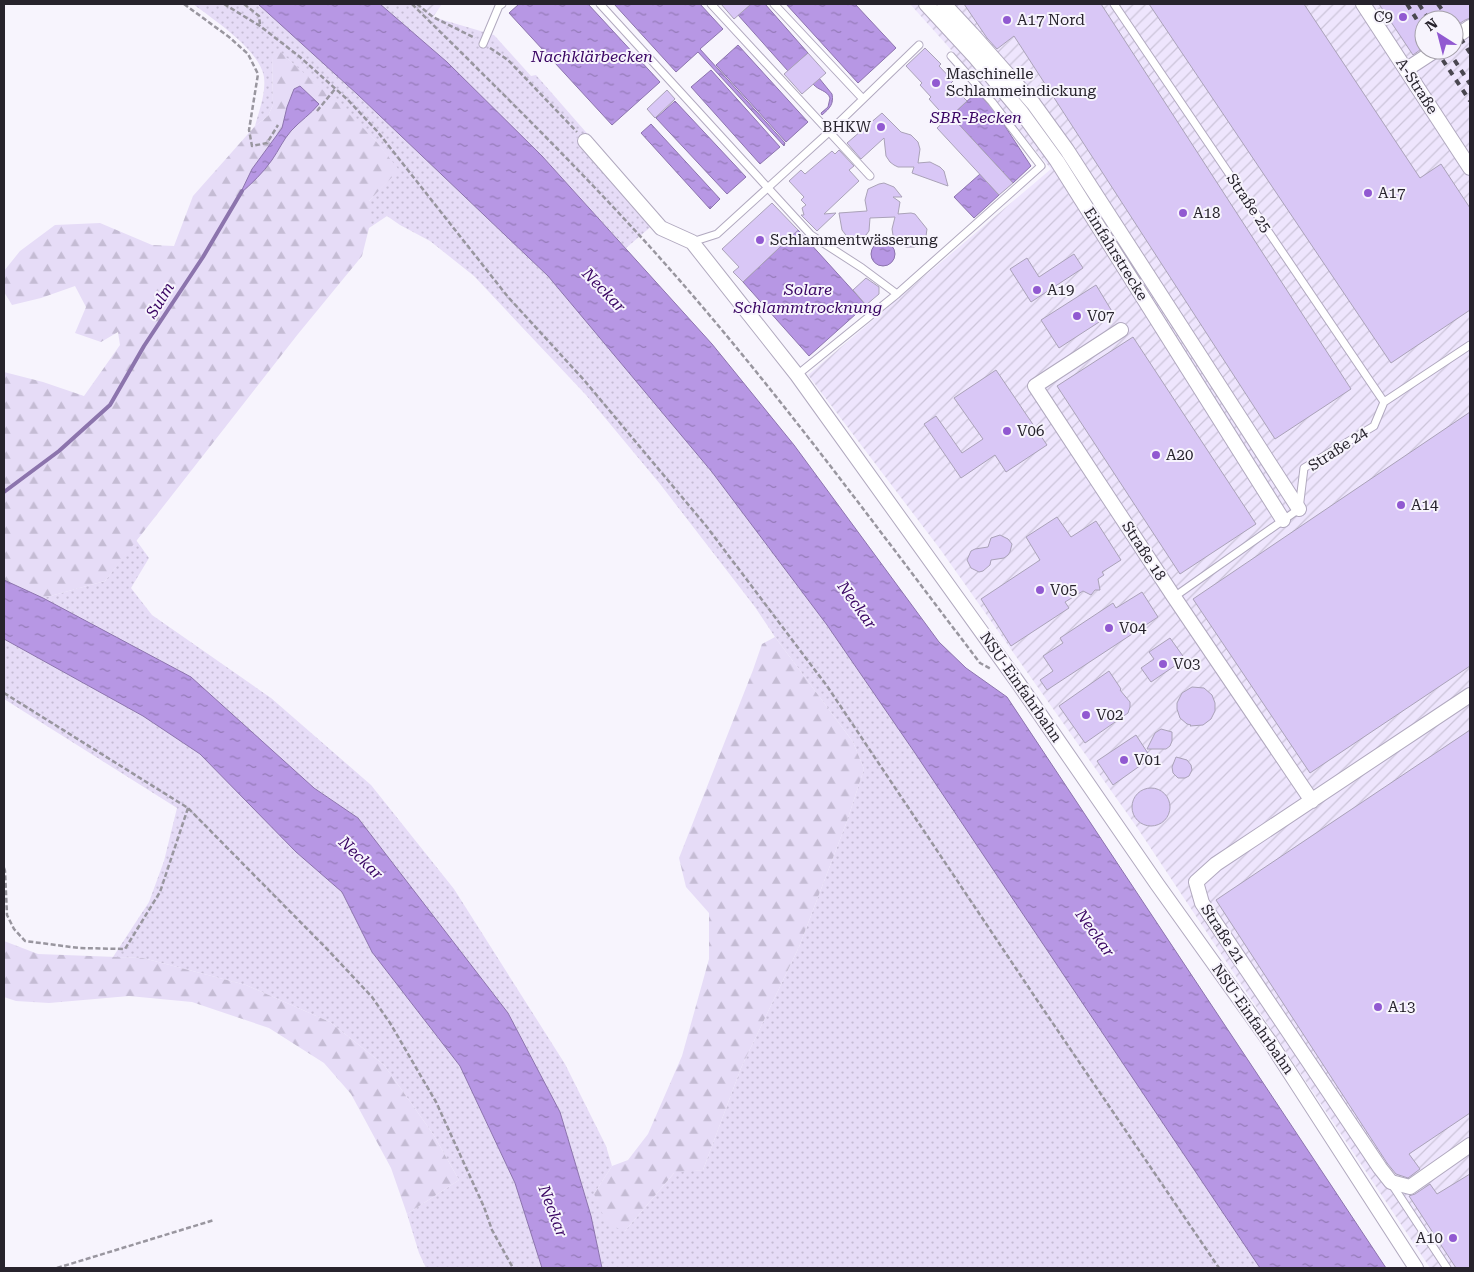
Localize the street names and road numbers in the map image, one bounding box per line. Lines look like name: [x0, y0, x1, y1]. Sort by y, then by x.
street label: A-Straße: [1392, 55, 1442, 117]
street label: Straße 25: [1223, 170, 1275, 236]
street label: Einfahrstrecke: [1080, 204, 1152, 304]
street label: Straße 24: [1305, 423, 1372, 475]
street label: Straße 18: [1118, 518, 1170, 584]
street label: NSU-Einfahrbahn: [976, 628, 1066, 746]
street label: Straße 21: [1197, 901, 1249, 967]
street label: NSU-Einfahrbahn: [1208, 960, 1298, 1078]

